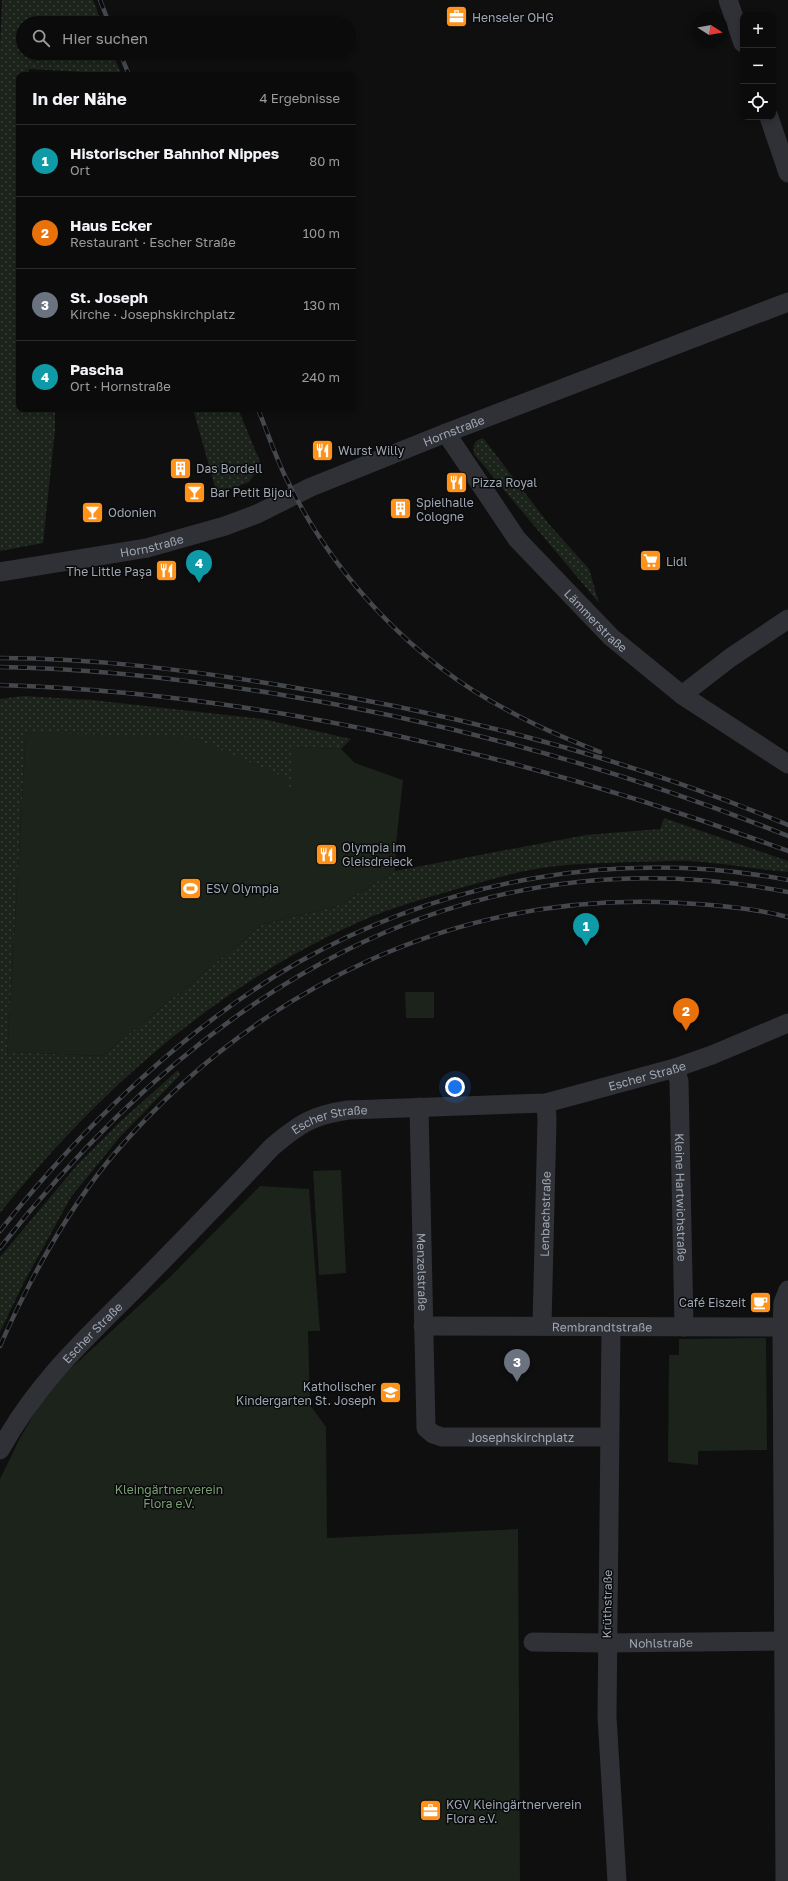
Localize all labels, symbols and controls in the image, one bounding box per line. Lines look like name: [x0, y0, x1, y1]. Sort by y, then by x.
office icon: Henseler OHG: [444, 4, 470, 30]
place label: Henseler OHG: [472, 10, 554, 25]
north arrow: [692, 12, 728, 48]
map controls: [740, 12, 776, 120]
button: +: [740, 12, 776, 48]
search box: [16, 16, 356, 60]
icon: search: [30, 27, 52, 49]
text: Hier suchen: [62, 29, 148, 47]
button: −: [740, 48, 776, 84]
button: locate: [740, 84, 776, 120]
text: In der Nähe: [32, 88, 127, 109]
text: 4 Ergebnisse: [260, 90, 340, 106]
text: Historischer Bahnhof Nippes: [70, 144, 279, 162]
text: 1: [42, 153, 48, 169]
text: 80 m: [309, 153, 340, 169]
text: Ort: [70, 162, 90, 178]
text: Haus Ecker: [70, 216, 152, 234]
text: 2: [41, 225, 49, 241]
text: 100 m: [303, 225, 340, 241]
text: Restaurant · Escher Straße: [70, 234, 236, 250]
text: St. Joseph: [70, 288, 148, 306]
text: 3: [41, 297, 49, 313]
text: 130 m: [303, 297, 340, 313]
text: Kirche · Josephskirchplatz: [70, 306, 235, 322]
text: Pascha: [70, 360, 123, 378]
text: 4: [41, 369, 49, 385]
text: 240 m: [302, 369, 340, 385]
text: Ort · Hornstraße: [70, 378, 171, 394]
street label: Hornstraße: [421, 411, 487, 449]
restaurant icon: Wurst Willy: [310, 437, 336, 463]
place label: Wurst Willy: [338, 443, 405, 458]
building icon: Das Bordell: [168, 455, 194, 481]
place label: Das Bordell: [196, 461, 263, 476]
restaurant icon: Pizza Royal: [444, 469, 470, 495]
place label: Pizza Royal: [472, 475, 537, 490]
bar icon: Bar Petit Bijou: [182, 479, 208, 505]
place label: Bar Petit Bijou: [210, 485, 292, 500]
place label: Spielhalle Cologne: [416, 495, 474, 524]
building icon: Spielhalle Cologne: [387, 496, 413, 522]
bar icon: Odonien: [80, 499, 106, 525]
place label: Odonien: [108, 505, 156, 520]
street label: Hornstraße: [119, 531, 185, 560]
supermarket icon: Lidl: [637, 548, 663, 574]
pin: 4: [186, 550, 212, 583]
place label: Lidl: [666, 554, 687, 569]
restaurant icon: The Little Paşa: [154, 558, 180, 584]
place label: The Little Paşa: [66, 564, 152, 579]
street label: Lämmerstraße: [561, 586, 631, 655]
place label: Olympia im Gleisdreieck: [342, 840, 413, 869]
restaurant icon: Olympia im Gleisdreieck: [313, 841, 339, 867]
sports icon: ESV Olympia: [178, 875, 204, 901]
place label: ESV Olympia: [206, 881, 279, 896]
pin: 1: [573, 913, 599, 946]
pin: 2: [673, 998, 699, 1031]
street label: Escher Straße: [606, 1057, 688, 1093]
your location: [445, 1077, 465, 1097]
street label: Escher Straße: [288, 1102, 368, 1137]
street label: Kleine Hartwichstraße: [673, 1133, 690, 1262]
street label: Lenbachstraße: [536, 1171, 553, 1257]
street label: Menzelstraße: [414, 1233, 431, 1311]
cafe icon: Café Eiszeit: [748, 1289, 774, 1315]
place label: Café Eiszeit: [679, 1295, 746, 1310]
street label: Escher Straße: [59, 1299, 125, 1366]
street label: Rembrandtstraße: [552, 1319, 652, 1334]
pin: 3: [504, 1349, 530, 1382]
place label: Katholischer Kindergarten St. Joseph: [236, 1379, 376, 1408]
school or university icon: Katholischer Kindergarten St. Joseph: [378, 1380, 404, 1406]
street label: Josephskirchplatz: [468, 1430, 574, 1445]
park label: Kleingärtnerverein Flora e.V.: [115, 1482, 223, 1511]
street label: Krüthstraße: [599, 1569, 615, 1639]
street label: Nohlstraße: [629, 1635, 693, 1650]
place label: KGV Kleingärtnerverein Flora e.V.: [446, 1797, 582, 1826]
office icon: KGV Kleingärtnerverein Flora e.V.: [418, 1798, 444, 1824]

